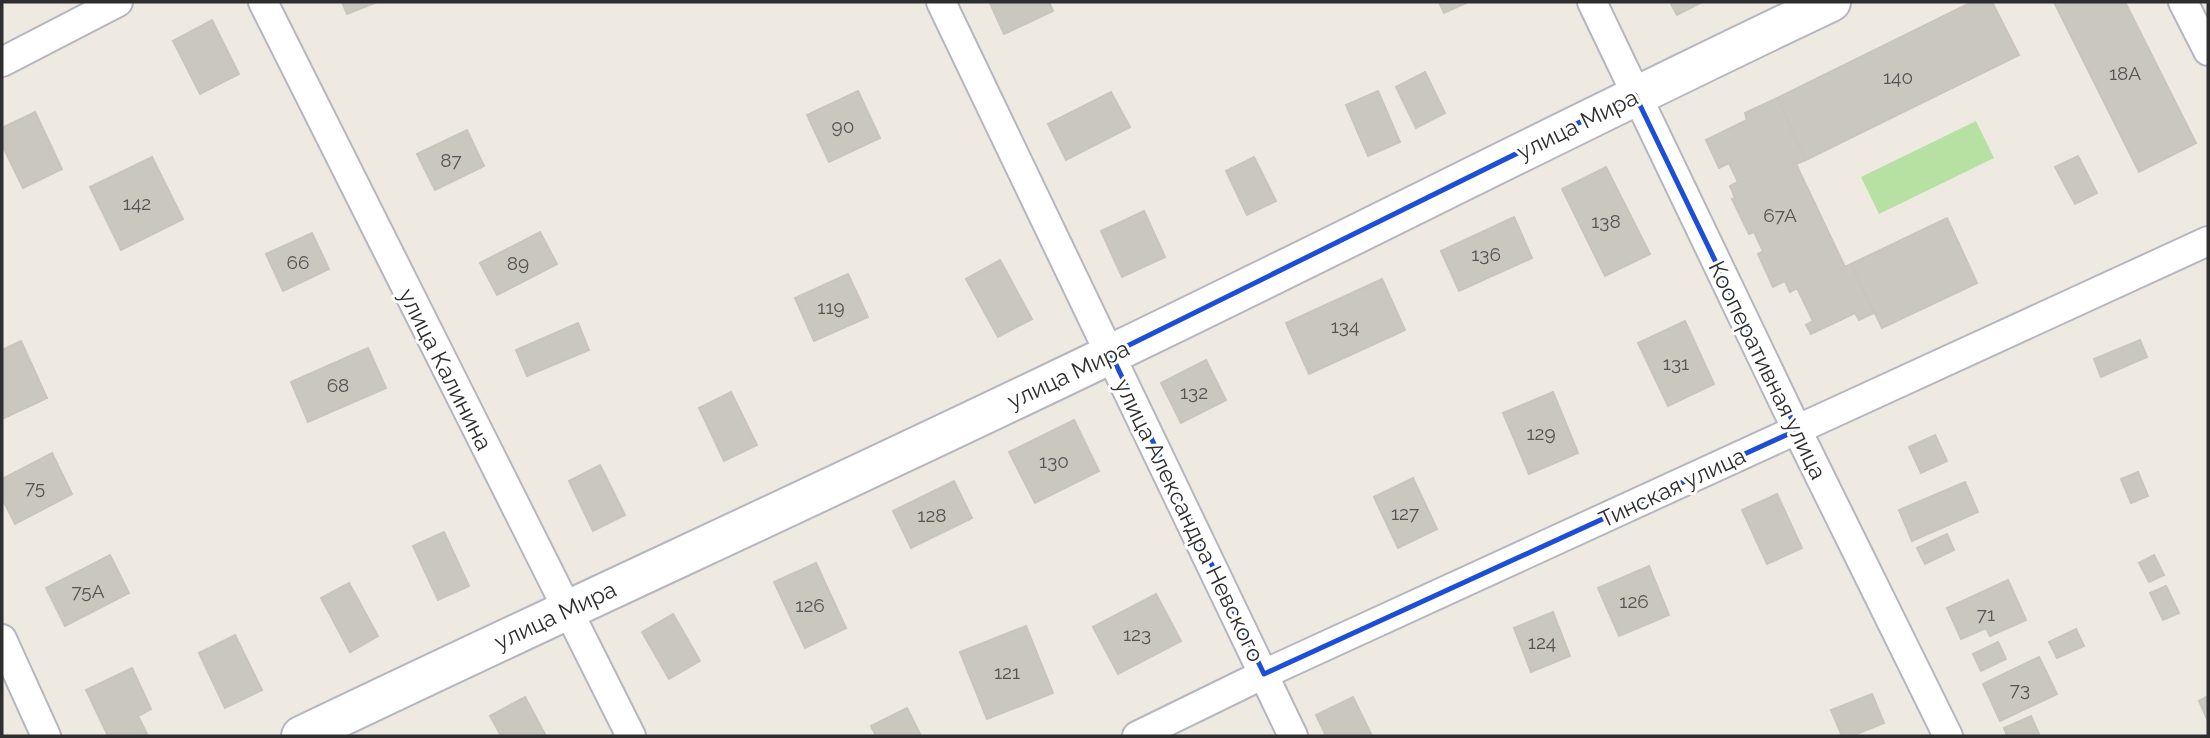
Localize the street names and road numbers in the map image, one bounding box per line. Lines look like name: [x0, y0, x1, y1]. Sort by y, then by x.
street label: улица Мира: [1512, 83, 1642, 165]
street label: Кооперативная улица: [1703, 256, 1833, 484]
street label: улица Калинина: [394, 284, 498, 454]
street label: улица Мира: [1003, 334, 1133, 414]
street label: улица Александра Невского: [1110, 374, 1270, 666]
street label: Тинская улица: [1595, 441, 1749, 533]
street label: улица Мира: [490, 575, 620, 655]

